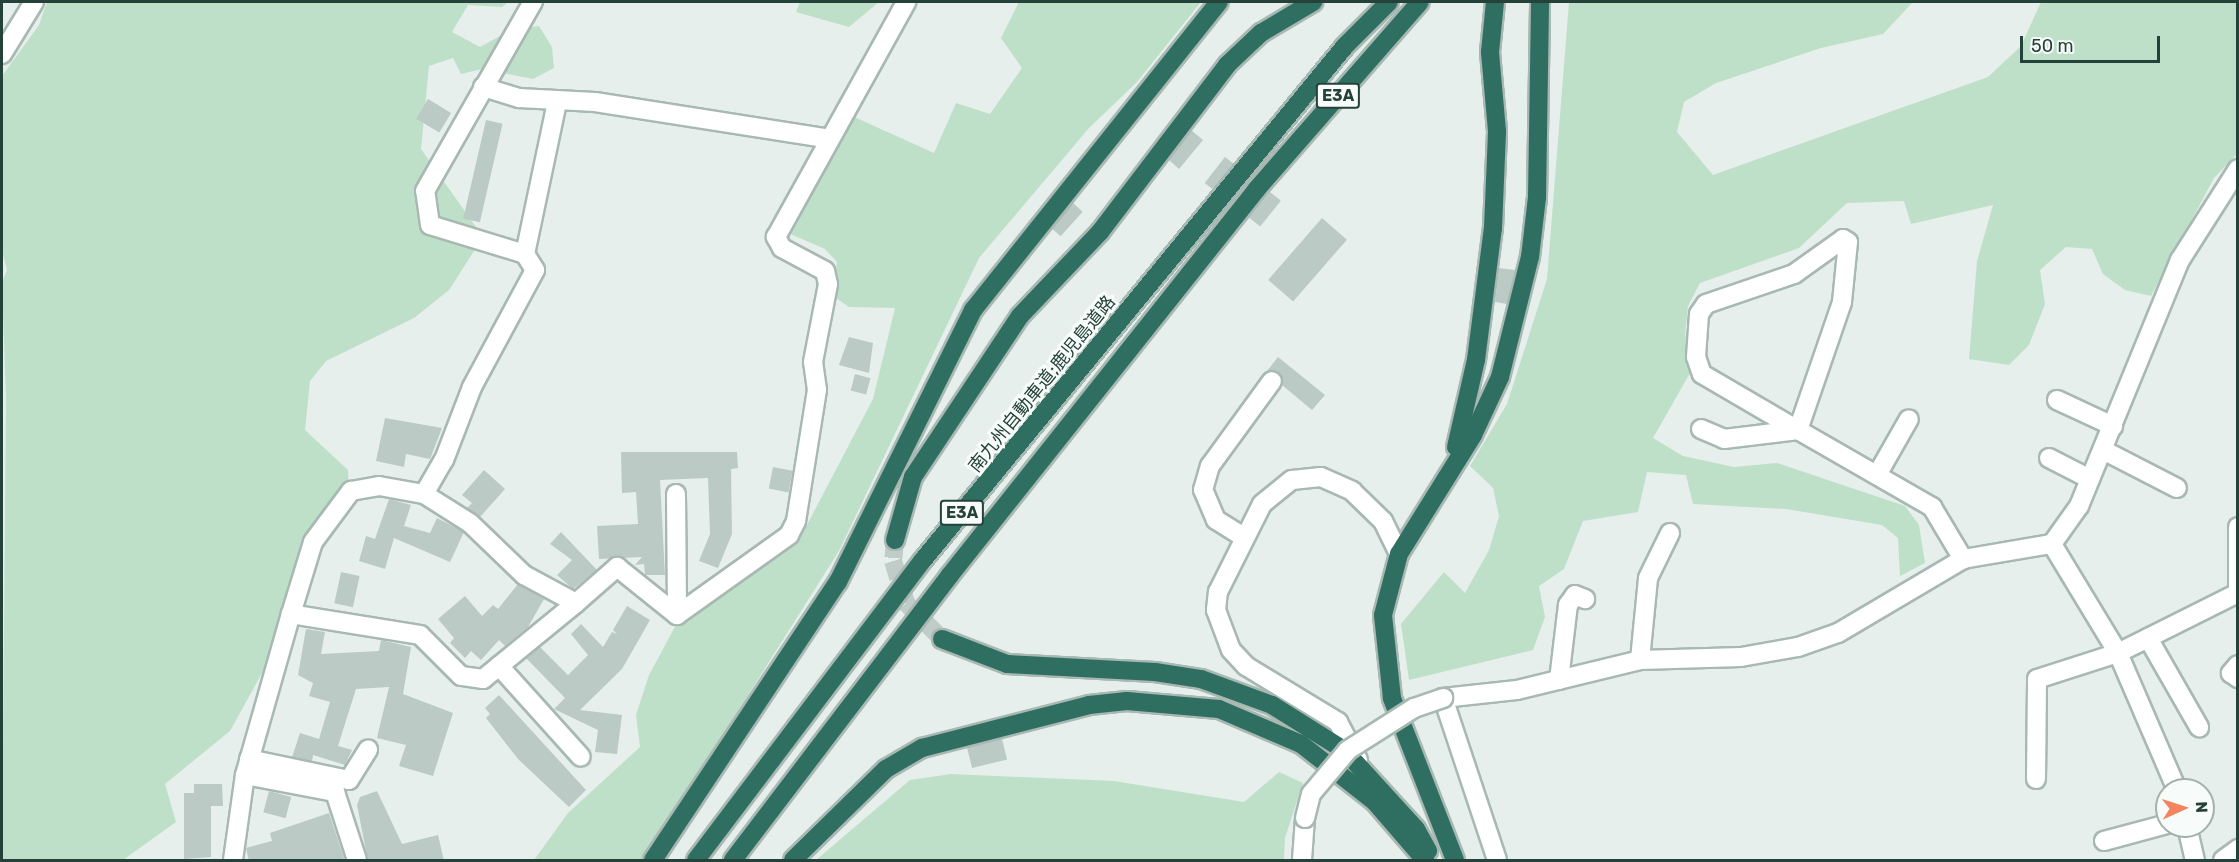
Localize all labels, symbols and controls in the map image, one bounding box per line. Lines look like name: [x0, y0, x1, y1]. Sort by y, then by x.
scale bar: [2023, 24, 2162, 62]
text: 50 m: [2031, 35, 2074, 57]
road number: E3A: [1316, 83, 1360, 109]
street label: 南九州自動車道;鹿児島道路: [964, 291, 1120, 477]
road number: E3A: [940, 500, 984, 526]
north arrow: [2155, 778, 2215, 838]
text: N: [2192, 801, 2211, 813]

